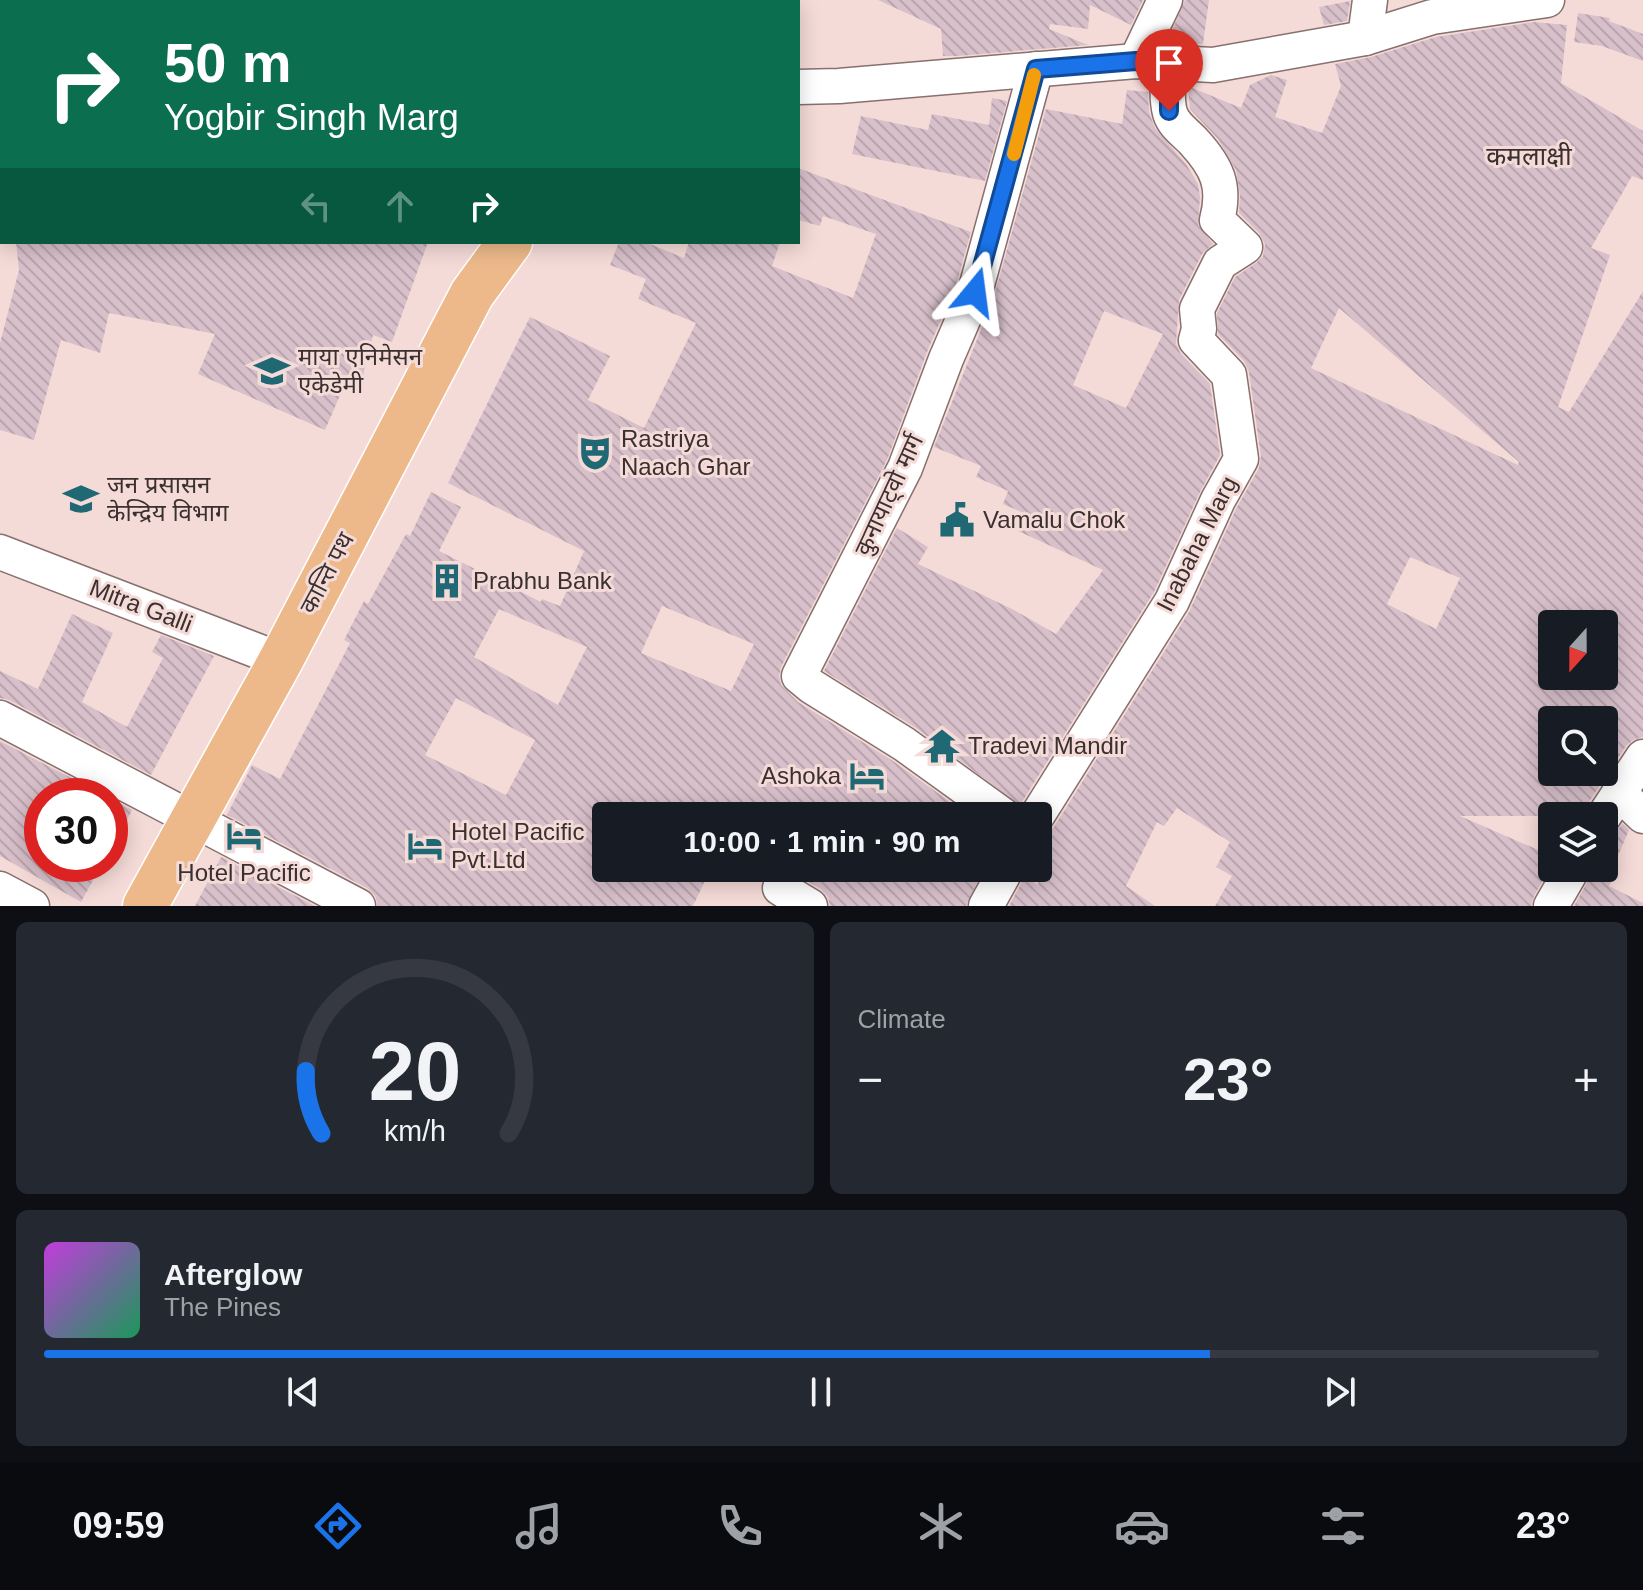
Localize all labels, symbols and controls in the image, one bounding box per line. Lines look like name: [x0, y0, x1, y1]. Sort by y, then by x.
pin: [1135, 29, 1203, 111]
text: 50 m: [164, 31, 292, 94]
icon: right: [32, 32, 136, 136]
icon: arrive: [1147, 41, 1191, 85]
text: Yogbir Singh Marg: [164, 97, 459, 138]
district label: कमलाक्षी: [1486, 141, 1573, 171]
icon: left: [294, 184, 338, 228]
icon: ahead: [378, 184, 422, 228]
icon: right: [462, 184, 506, 228]
position arrow: [933, 250, 1017, 334]
place label: माया एनिमेसन एकेडेमी: [298, 343, 423, 398]
school or university icon: माया एनिमेसन एकेडेमी: [253, 352, 291, 390]
place label: Rastriya Naach Ghar: [621, 425, 750, 480]
street label: कुनायाट्वो मार्ग: [849, 429, 931, 560]
theatre icon: Rastriya Naach Ghar: [576, 434, 614, 472]
place label: जन प्रसासन केन्द्रिय विभाग: [107, 471, 229, 526]
street label: Inabaha Marg: [1151, 472, 1242, 616]
school or university icon: जन प्रसासन केन्द्रिय विभाग: [62, 480, 100, 518]
public building icon: Vamalu Chok: [938, 501, 976, 539]
place label: Vamalu Chok: [983, 506, 1126, 533]
street label: कान्ति पथ: [294, 527, 359, 618]
building icon: Prabhu Bank: [428, 562, 466, 600]
place label: Prabhu Bank: [473, 567, 613, 594]
street label: Mitra Galli: [86, 574, 196, 637]
north arrow: [1538, 610, 1618, 690]
map controls: [1538, 610, 1618, 882]
button: search: [1538, 706, 1618, 786]
temple icon: Tradevi Mandir: [923, 727, 961, 765]
place label: Tradevi Mandir: [968, 732, 1127, 759]
hotel icon: Ashoka: [848, 757, 886, 795]
place label: Ashoka: [761, 762, 842, 789]
speed limit sign: 30: [24, 778, 128, 882]
button: layers: [1538, 802, 1618, 882]
hotel icon: Hotel Pacific: [225, 817, 263, 855]
place label: Hotel Pacific Pvt.Ltd: [451, 818, 584, 873]
text: 10:00 · 1 min · 90 m: [684, 825, 960, 858]
hotel icon: Hotel Pacific Pvt.Ltd: [406, 827, 444, 865]
place label: Hotel Pacific: [177, 859, 311, 886]
text: Climate: [858, 1004, 946, 1034]
text: 20: [368, 1025, 461, 1118]
text: 23°: [1183, 1046, 1274, 1113]
text: −: [858, 1055, 883, 1104]
text: +: [1573, 1055, 1599, 1104]
text: km/h: [384, 1115, 446, 1147]
text: Afterglow: [164, 1258, 302, 1291]
text: The Pines: [164, 1292, 281, 1322]
icon: previous: [281, 1370, 325, 1414]
icon: pause: [799, 1370, 843, 1414]
icon: next: [1318, 1370, 1362, 1414]
icon: directions: [310, 1498, 366, 1554]
icon: music: [511, 1498, 567, 1554]
icon: phone: [712, 1498, 768, 1554]
icon: climate: [913, 1498, 969, 1554]
icon: car: [1114, 1498, 1170, 1554]
icon: filters: [1315, 1498, 1371, 1554]
text: 09:59: [73, 1505, 165, 1546]
text: 23°: [1516, 1505, 1570, 1546]

